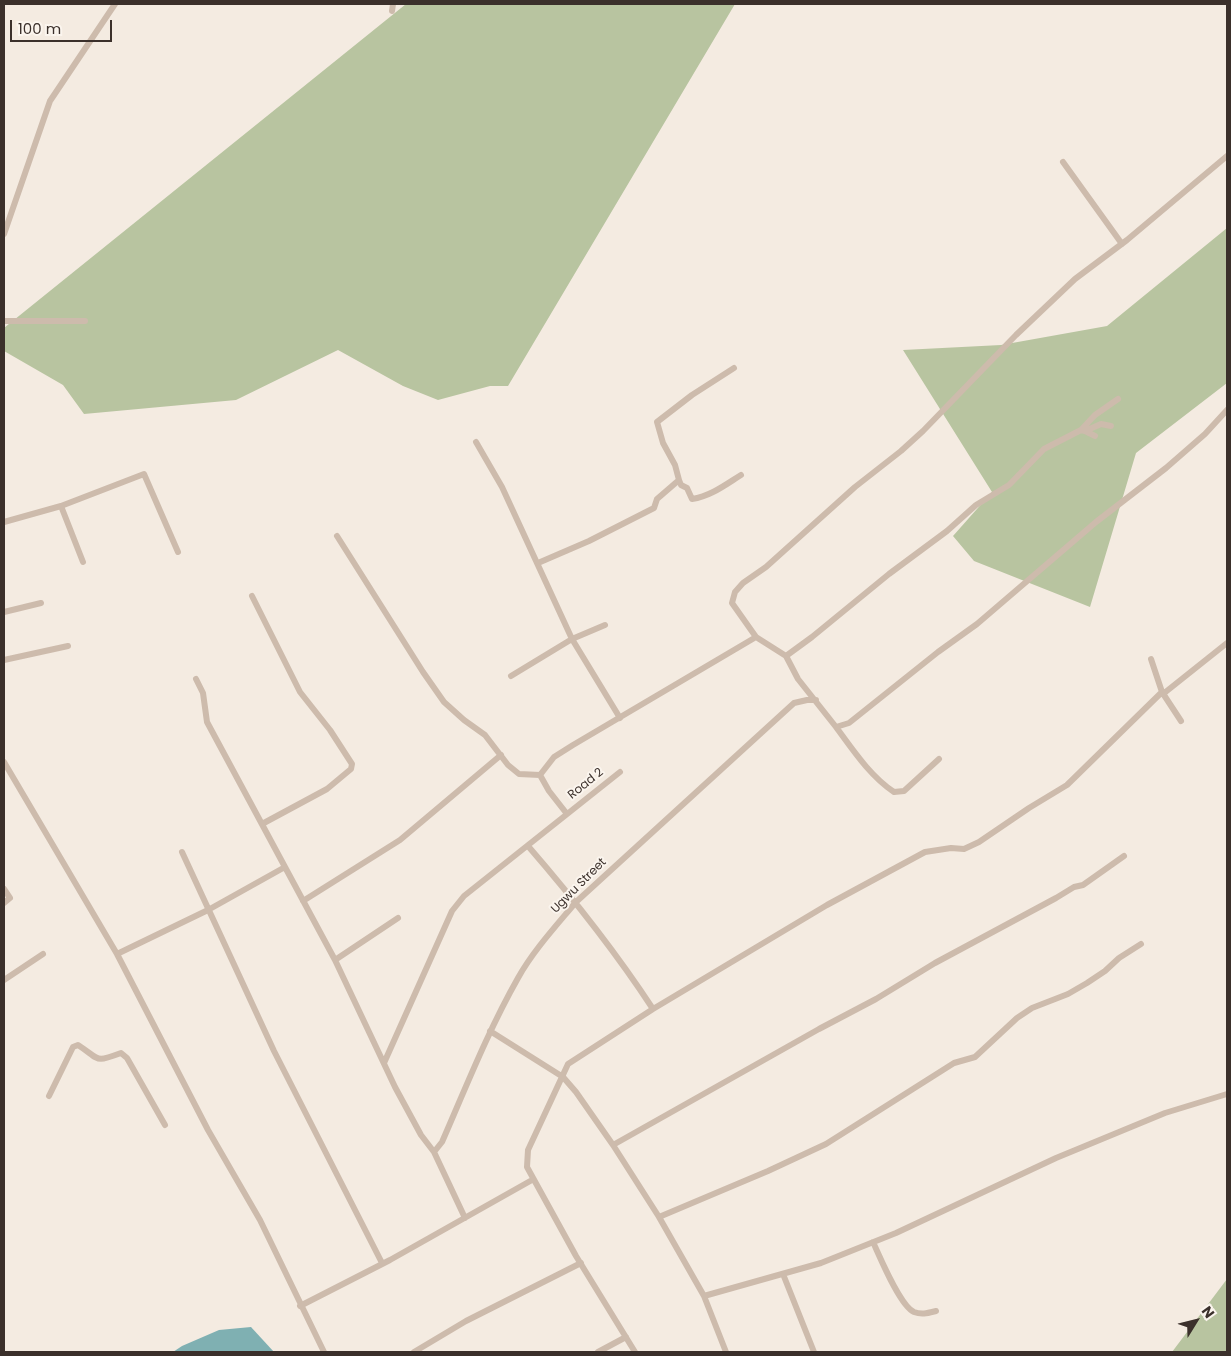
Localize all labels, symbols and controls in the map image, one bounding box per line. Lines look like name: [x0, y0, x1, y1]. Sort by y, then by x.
scale bar: [12, 10, 115, 42]
text: 100 m: [18, 18, 61, 39]
street label: Road 2: [565, 765, 607, 803]
street label: Ugwu Street: [548, 855, 610, 917]
north arrow: [1171, 1296, 1221, 1346]
text: N: [1197, 1302, 1219, 1322]

